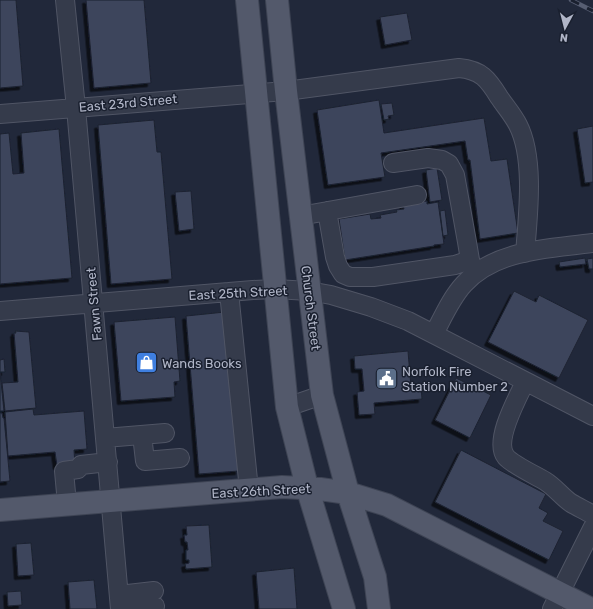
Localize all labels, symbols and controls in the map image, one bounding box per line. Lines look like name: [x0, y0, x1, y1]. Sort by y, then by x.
north arrow: [545, 8, 585, 48]
text: N: [559, 30, 569, 44]
street label: East 23rd Street: [78, 91, 178, 115]
street label: Church Street: [298, 265, 324, 351]
street label: Fawn Street: [83, 267, 105, 341]
street label: East 25th Street: [188, 283, 288, 303]
shop icon: Wands Books: [133, 350, 159, 376]
place label: Wands Books: [162, 356, 242, 371]
place label: Norfolk Fire Station Number 2: [402, 364, 508, 394]
public building icon: Norfolk Fire Station Number 2: [374, 365, 400, 391]
street label: East 26th Street: [211, 481, 311, 501]

